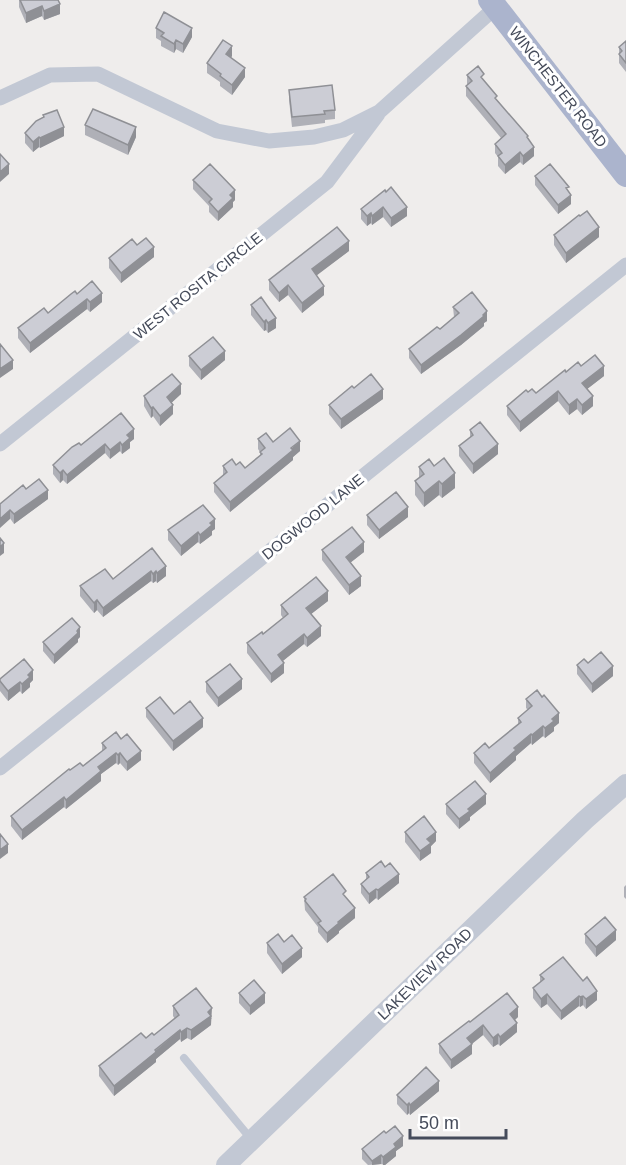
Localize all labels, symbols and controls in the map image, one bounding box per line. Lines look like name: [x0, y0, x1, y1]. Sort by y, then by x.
street label: WINCHESTER ROAD: [506, 23, 611, 151]
street label: WEST ROSITA CIRCLE: [130, 229, 265, 343]
street label: DOGWOOD LANE: [258, 470, 367, 563]
street label: LAKEVIEW ROAD: [374, 924, 475, 1023]
scale bar: [410, 1102, 506, 1140]
text: 50 m: [419, 1113, 459, 1133]

